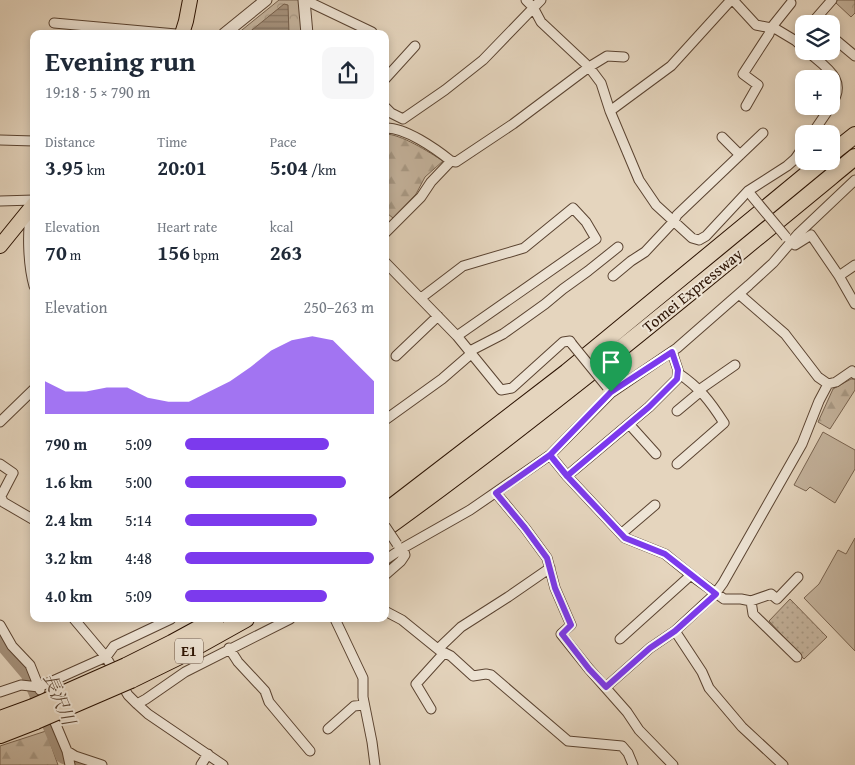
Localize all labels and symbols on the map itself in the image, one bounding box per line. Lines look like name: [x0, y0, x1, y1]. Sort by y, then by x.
street label: Tomei Expressway: [637, 242, 747, 338]
pin: [590, 341, 632, 392]
road number: E1: [175, 638, 203, 664]
water label: 長沢川: [36, 669, 83, 731]

